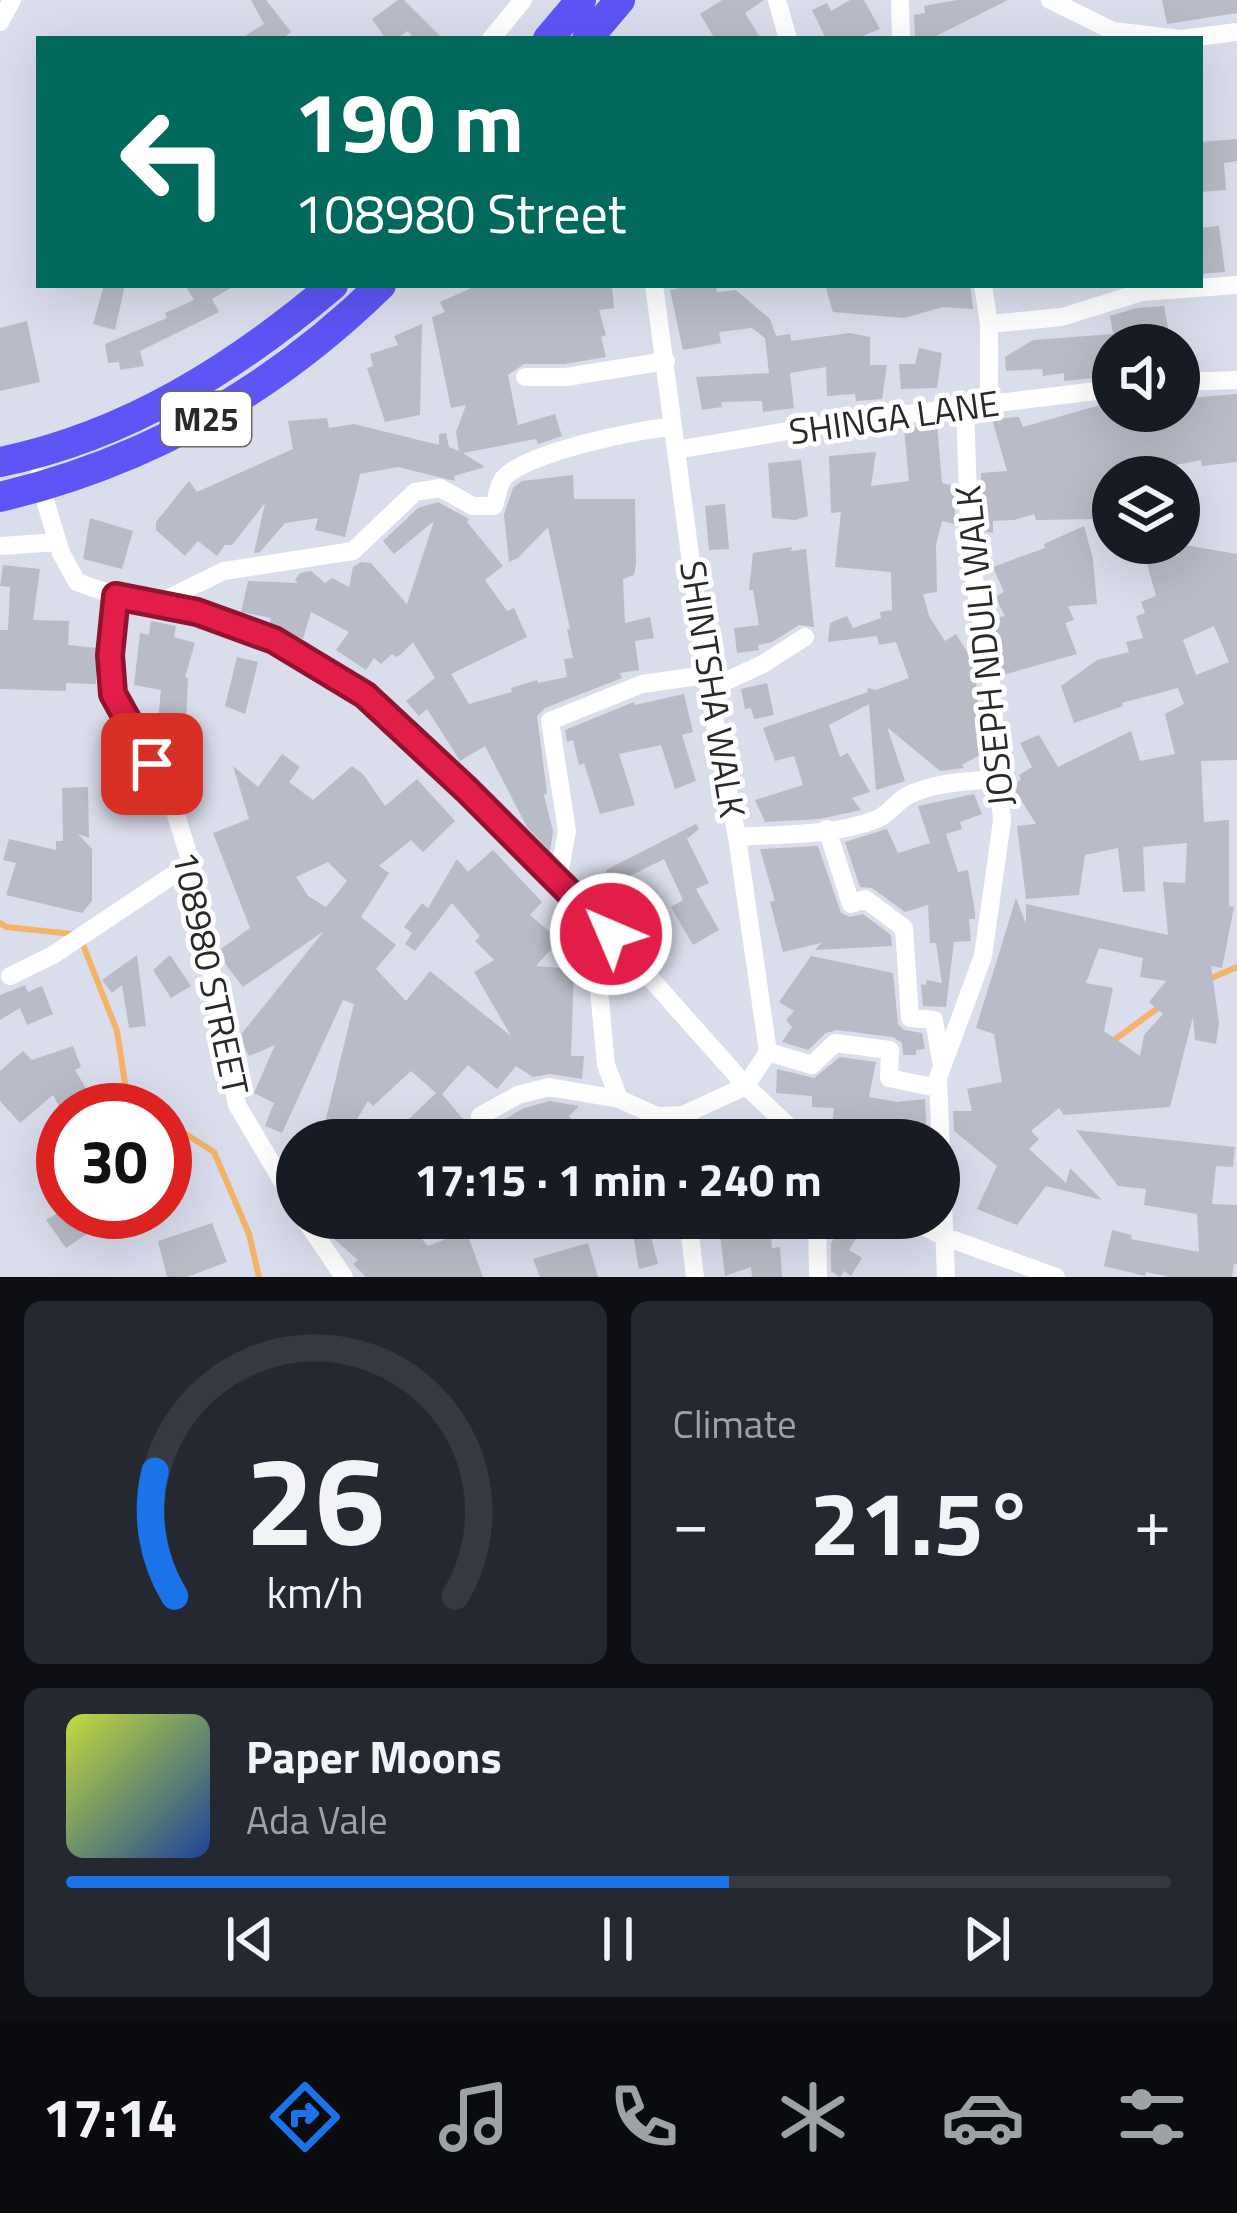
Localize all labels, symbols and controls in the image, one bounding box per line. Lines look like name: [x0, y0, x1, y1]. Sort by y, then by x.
text: 190 m: [294, 57, 524, 185]
icon: left: [96, 84, 252, 240]
text: 108980 Street: [294, 172, 627, 254]
map controls: [1092, 324, 1200, 564]
button: sound: [1092, 324, 1200, 432]
street label: SHINGA LANE: [785, 375, 1002, 458]
road number: M25: [161, 392, 251, 446]
button: layers: [1092, 456, 1200, 564]
street label: JOSEPH NDULI WALK: [939, 483, 1028, 809]
street label: SHINTSHA WALK: [666, 557, 761, 821]
pin: [101, 713, 203, 815]
icon: arrive: [119, 731, 185, 797]
street label: 108980 STREET: [159, 846, 264, 1100]
position arrow: [548, 871, 674, 997]
speed limit sign: 30: [36, 1083, 192, 1239]
text: 17:15 · 1 min · 240 m: [414, 1145, 822, 1213]
text: Climate: [673, 1394, 797, 1453]
text: 26: [245, 1404, 385, 1593]
text: 21.5°: [809, 1453, 1034, 1590]
text: −: [673, 1471, 709, 1572]
text: +: [1134, 1471, 1171, 1572]
text: km/h: [267, 1558, 364, 1624]
text: Paper Moons: [246, 1722, 502, 1790]
text: Ada Vale: [246, 1790, 388, 1849]
icon: previous: [217, 1906, 283, 1972]
icon: pause: [585, 1906, 651, 1972]
icon: next: [954, 1906, 1020, 1972]
icon: directions: [263, 2075, 347, 2159]
icon: music: [432, 2075, 516, 2159]
icon: phone: [602, 2075, 686, 2159]
icon: climate: [771, 2075, 855, 2159]
icon: car: [941, 2075, 1025, 2159]
icon: filters: [1110, 2075, 1194, 2159]
text: 17:14: [43, 2076, 178, 2158]

